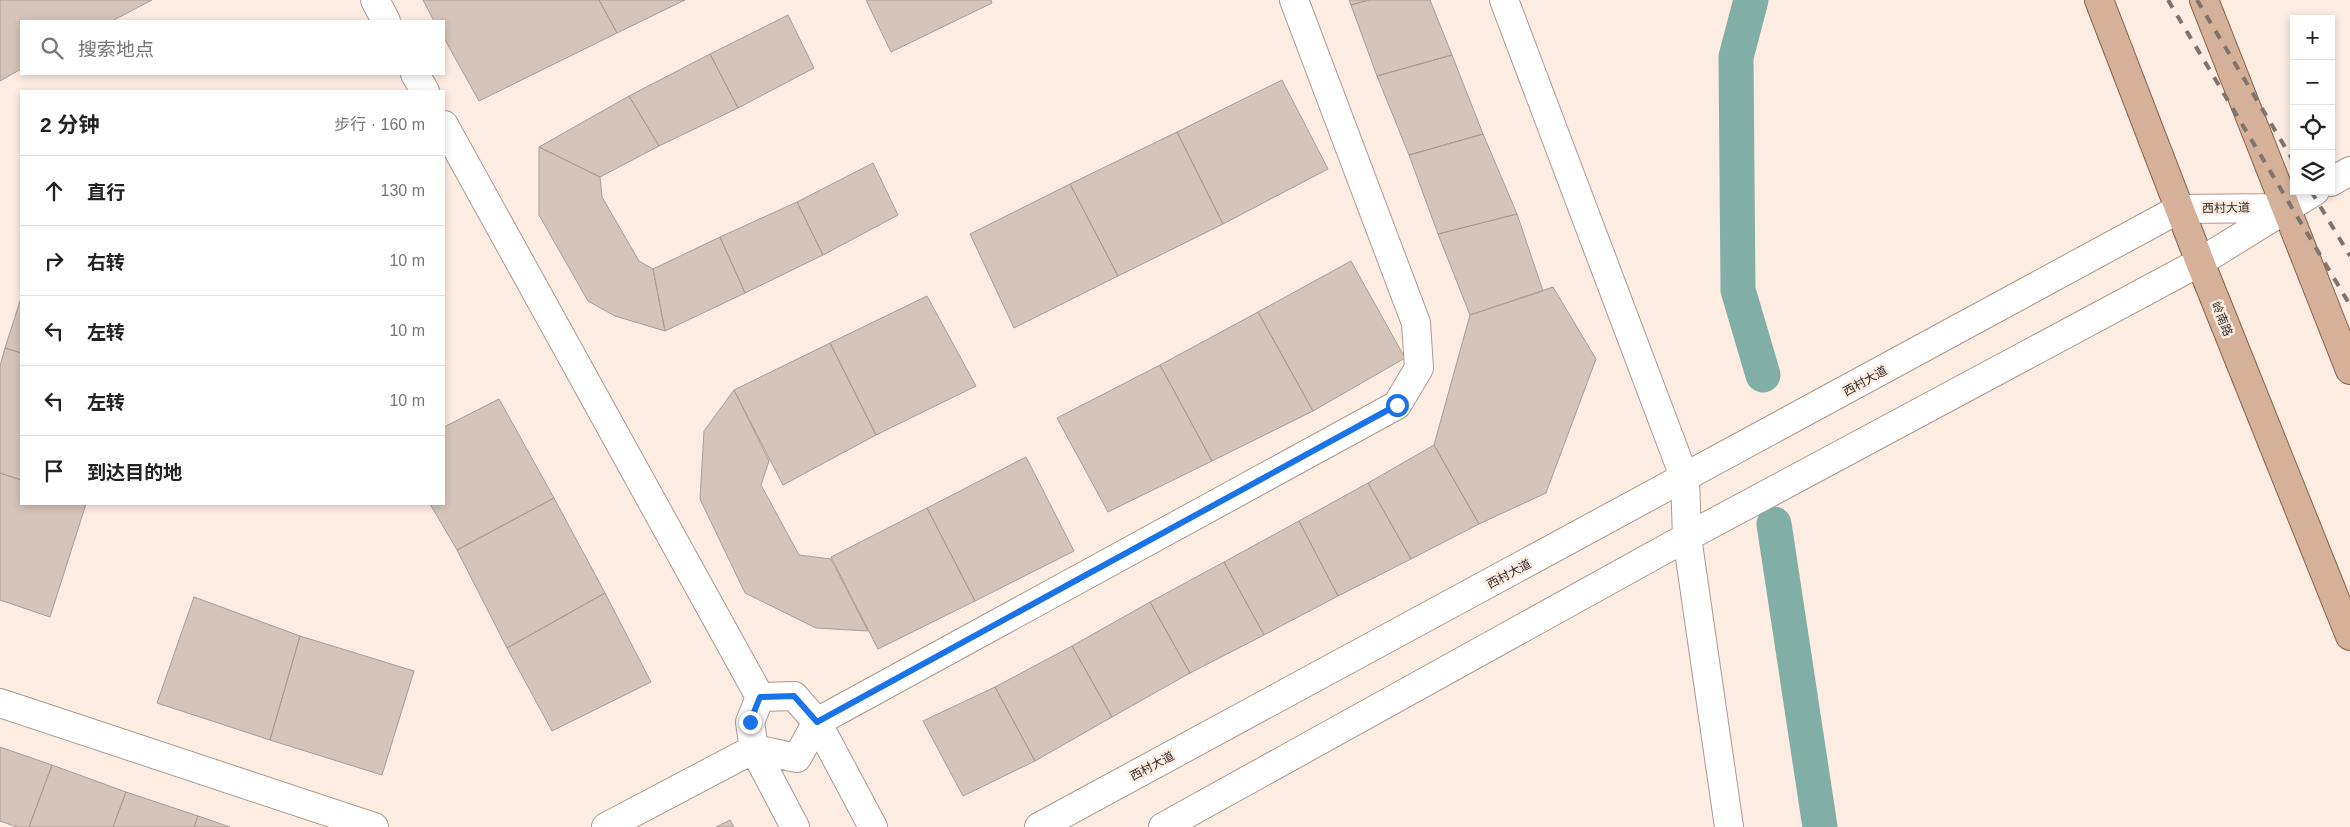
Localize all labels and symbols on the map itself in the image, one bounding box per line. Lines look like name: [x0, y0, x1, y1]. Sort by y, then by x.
street label: 西村大道: [2202, 201, 2250, 215]
street label: 岭南路: [2209, 300, 2235, 338]
street label: 西村大道: [1841, 363, 1889, 399]
route start: [1386, 394, 1409, 417]
street label: 西村大道: [1485, 557, 1533, 591]
route end: [739, 711, 762, 734]
street label: 西村大道: [1128, 749, 1176, 783]

